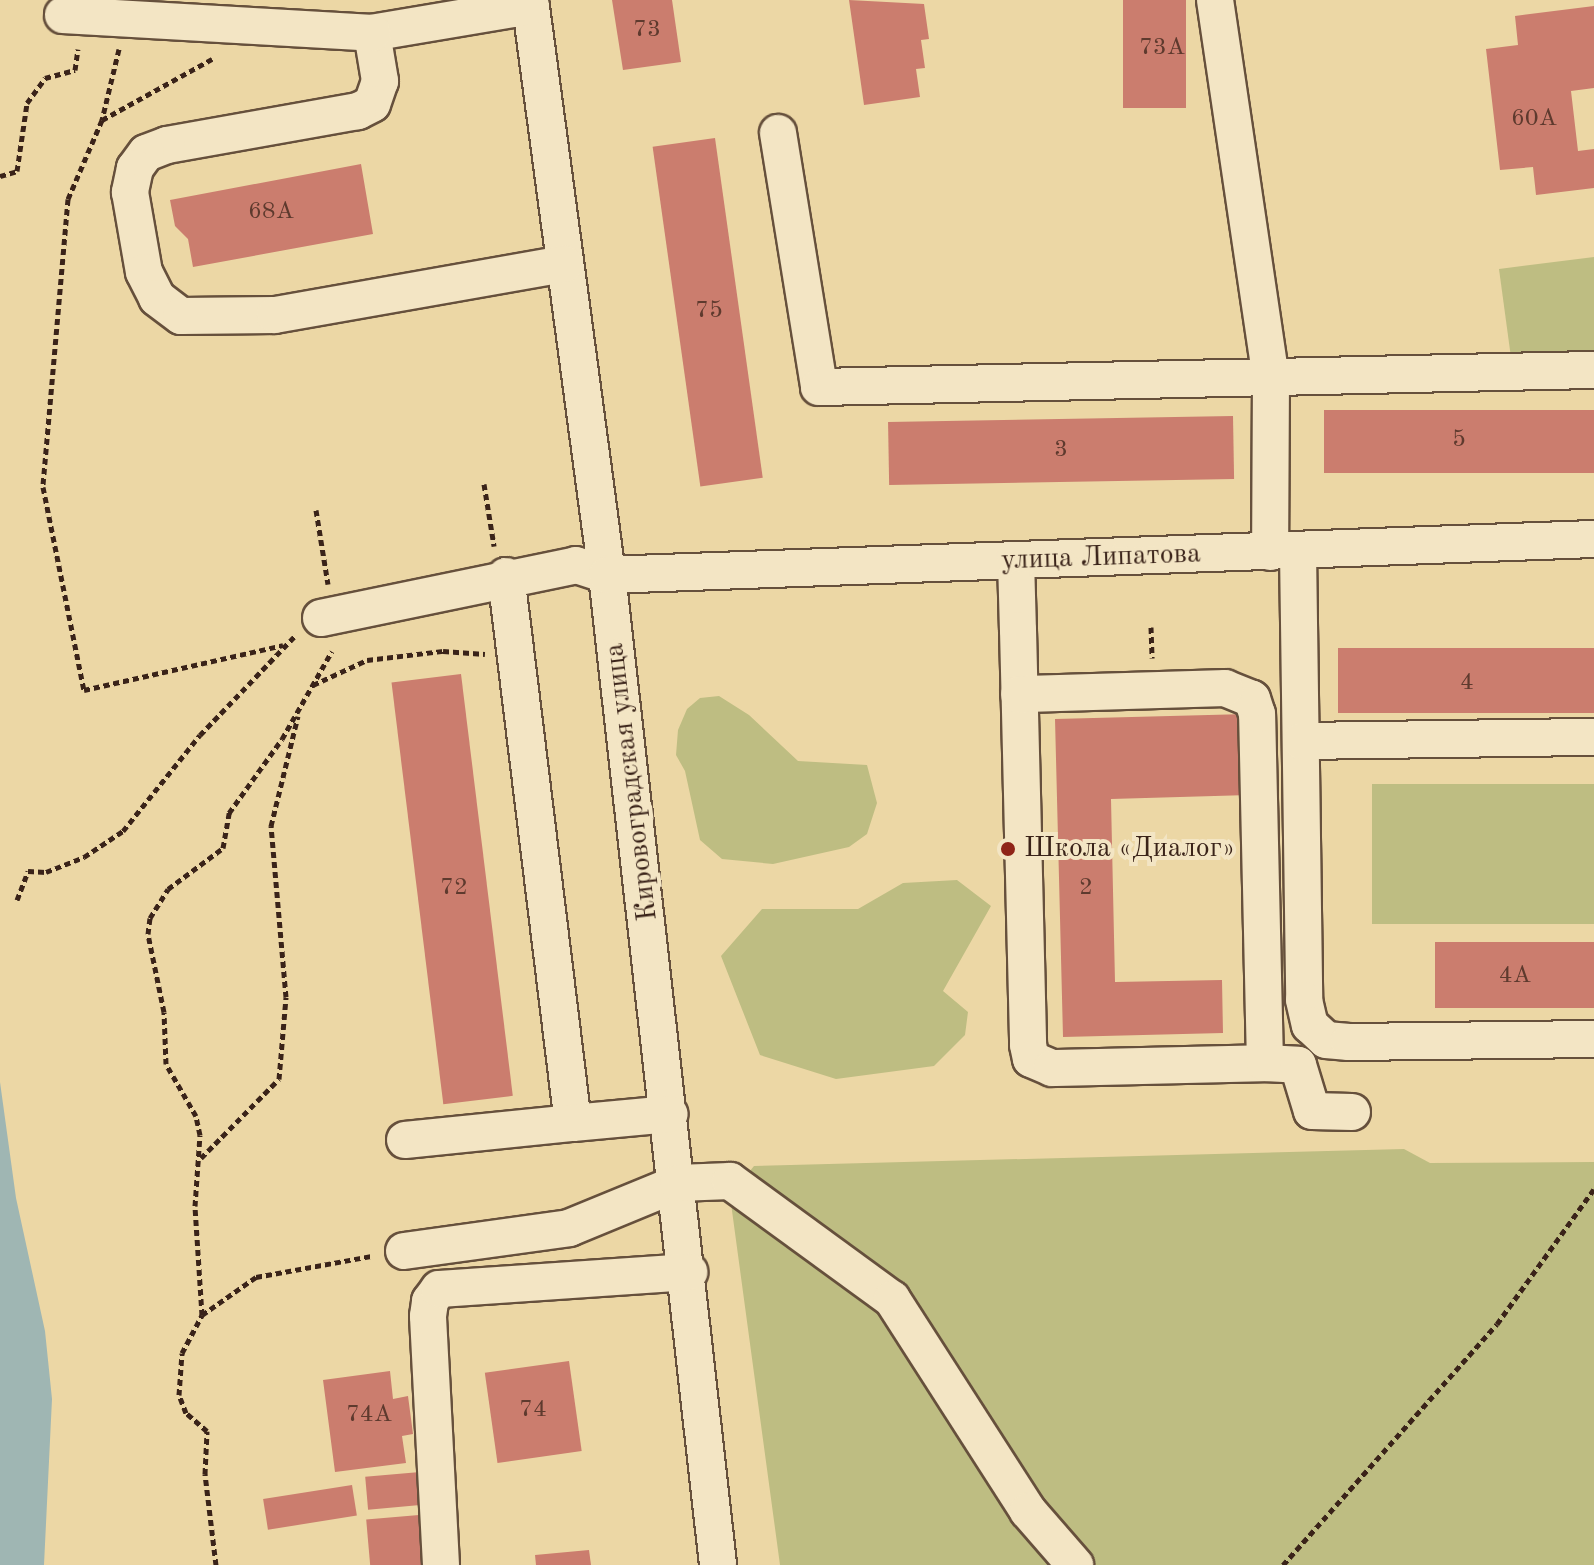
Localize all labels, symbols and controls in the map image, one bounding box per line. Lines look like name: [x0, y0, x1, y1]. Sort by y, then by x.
house number: 73: [633, 17, 661, 45]
house number: 73А: [1139, 35, 1185, 63]
house number: 60А: [1511, 106, 1557, 134]
house number: 68А: [248, 199, 294, 227]
house number: 75: [695, 298, 723, 326]
house number: 5: [1452, 427, 1466, 455]
house number: 3: [1054, 437, 1068, 465]
street label: улица Липатова: [1001, 538, 1201, 578]
street label: Кировоградская улица: [598, 641, 666, 923]
house number: 4: [1460, 670, 1474, 698]
place label: Школа «Диалог»: [1024, 832, 1235, 866]
marker: Школа «Диалог»: [999, 840, 1017, 858]
house number: 72: [440, 875, 468, 903]
house number: 2: [1079, 875, 1093, 903]
house number: 4А: [1499, 963, 1531, 991]
house number: 74: [519, 1397, 547, 1425]
house number: 74А: [346, 1402, 392, 1430]

